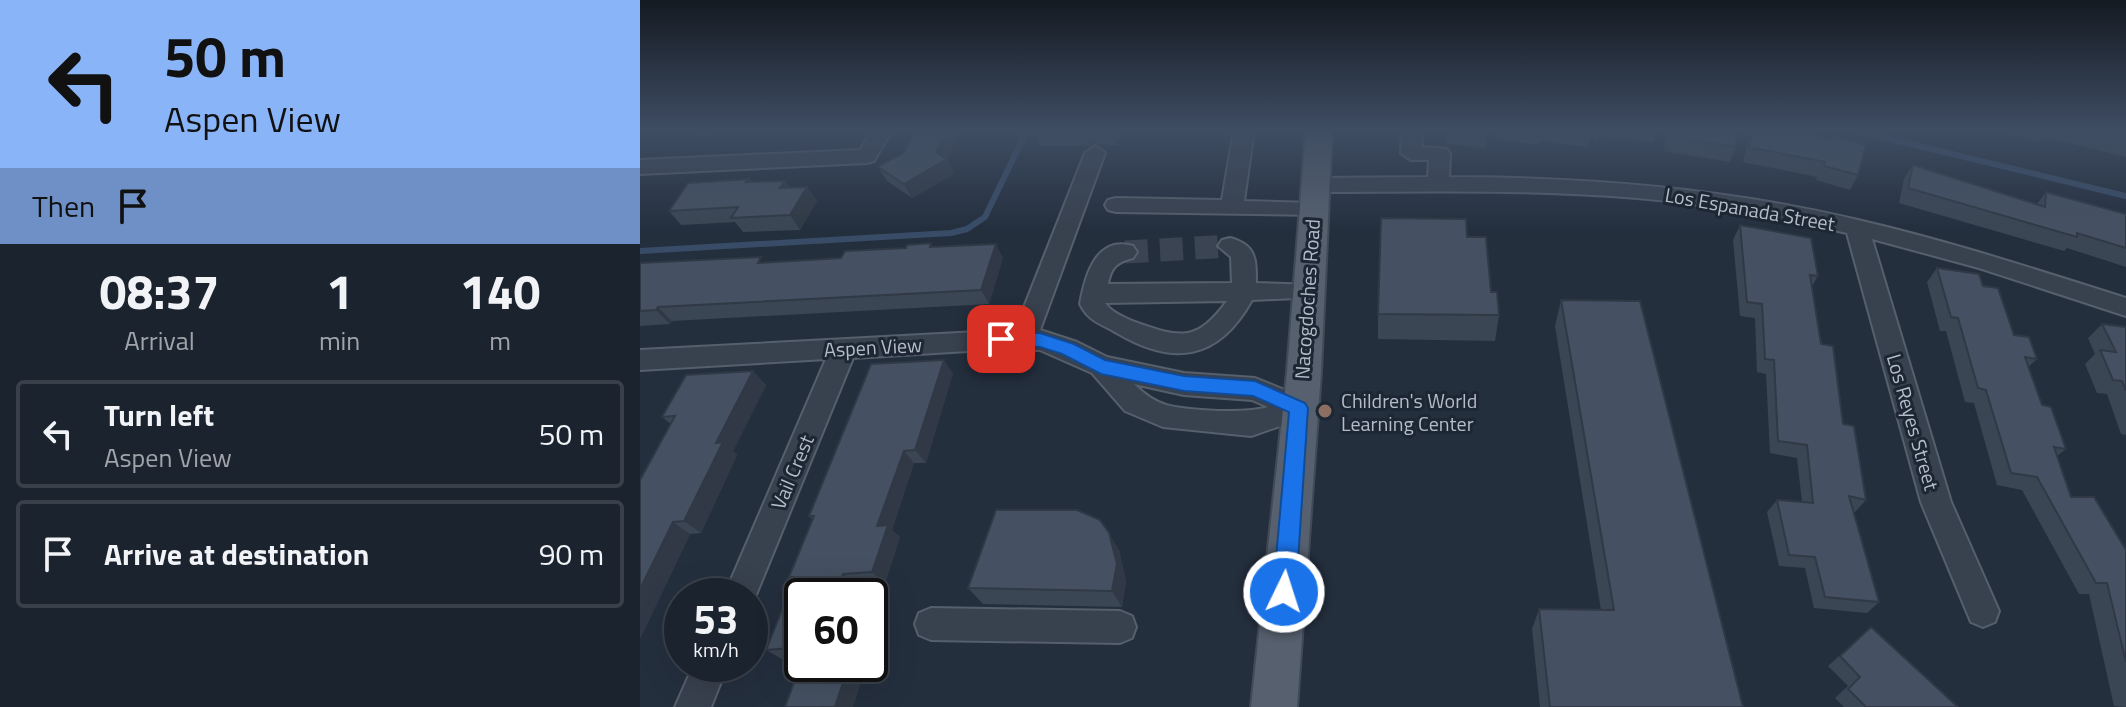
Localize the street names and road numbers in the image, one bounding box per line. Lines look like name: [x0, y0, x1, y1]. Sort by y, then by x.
street label: Los Espanada Street: [1663, 179, 1837, 239]
street label: Nacogdoches Road: [1286, 218, 1328, 380]
street label: Aspen View: [823, 329, 923, 365]
street label: Los Reyes Street: [1879, 350, 1947, 494]
street label: Vail Crest: [762, 430, 822, 514]

